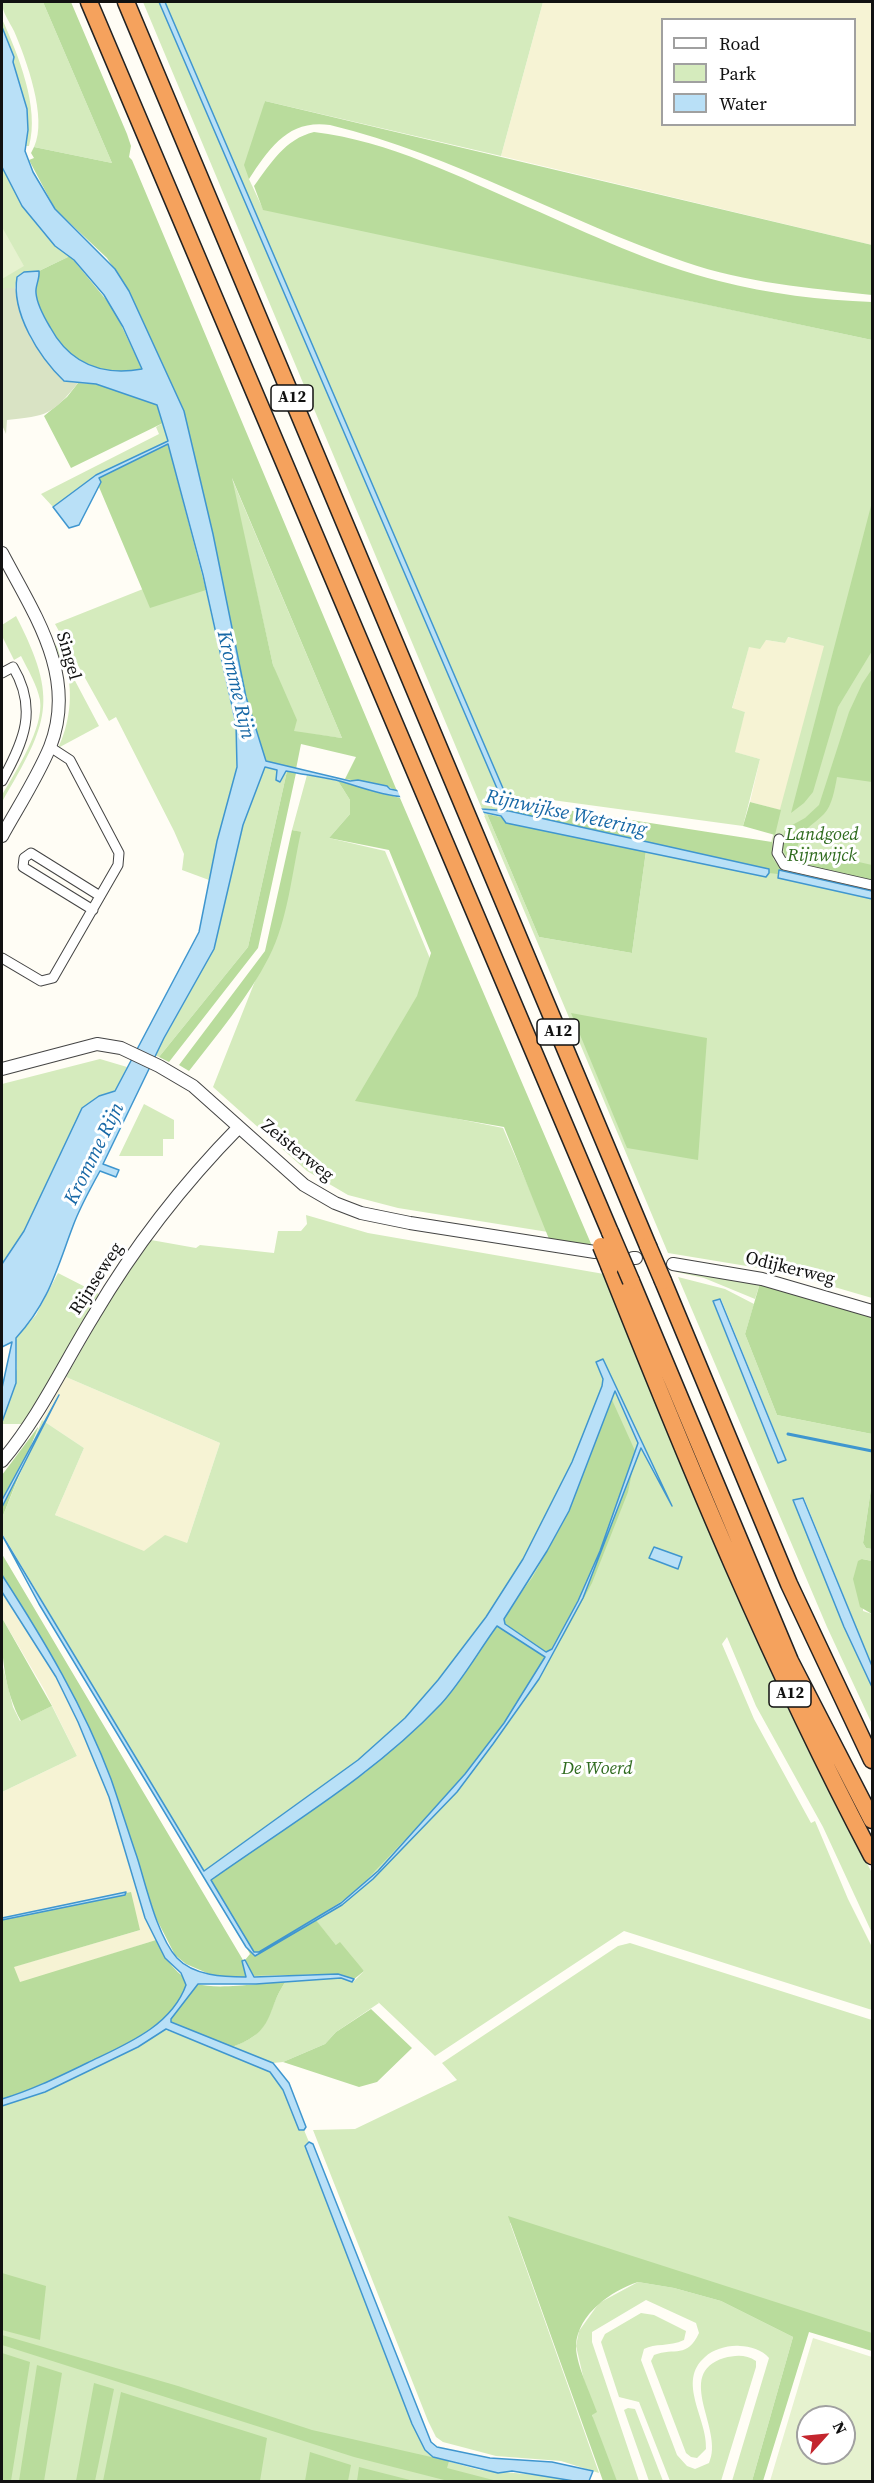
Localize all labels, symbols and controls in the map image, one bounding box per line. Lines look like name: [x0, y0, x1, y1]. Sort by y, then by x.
legend: [661, 18, 856, 126]
text: Road: [719, 31, 760, 56]
text: Park: [719, 61, 756, 86]
text: Water: [719, 91, 767, 116]
road number: A12: [271, 385, 313, 411]
water label: Kromme Rijn: [211, 628, 259, 742]
street label: Singel: [51, 629, 85, 683]
water label: Rijnwijkse Wetering: [483, 785, 649, 843]
park label: Landgoed Rijnwijck: [785, 824, 859, 866]
road number: A12: [537, 1019, 579, 1045]
water label: Kromme Rijn: [60, 1099, 130, 1209]
street label: Zeisterweg: [256, 1115, 338, 1187]
street label: Rijnseweg: [66, 1239, 128, 1319]
street label: Odijkerweg: [743, 1247, 837, 1291]
road number: A12: [769, 1681, 811, 1707]
park label: De Woerd: [561, 1758, 633, 1780]
north arrow: [796, 2405, 856, 2465]
text: N: [828, 2418, 853, 2438]

